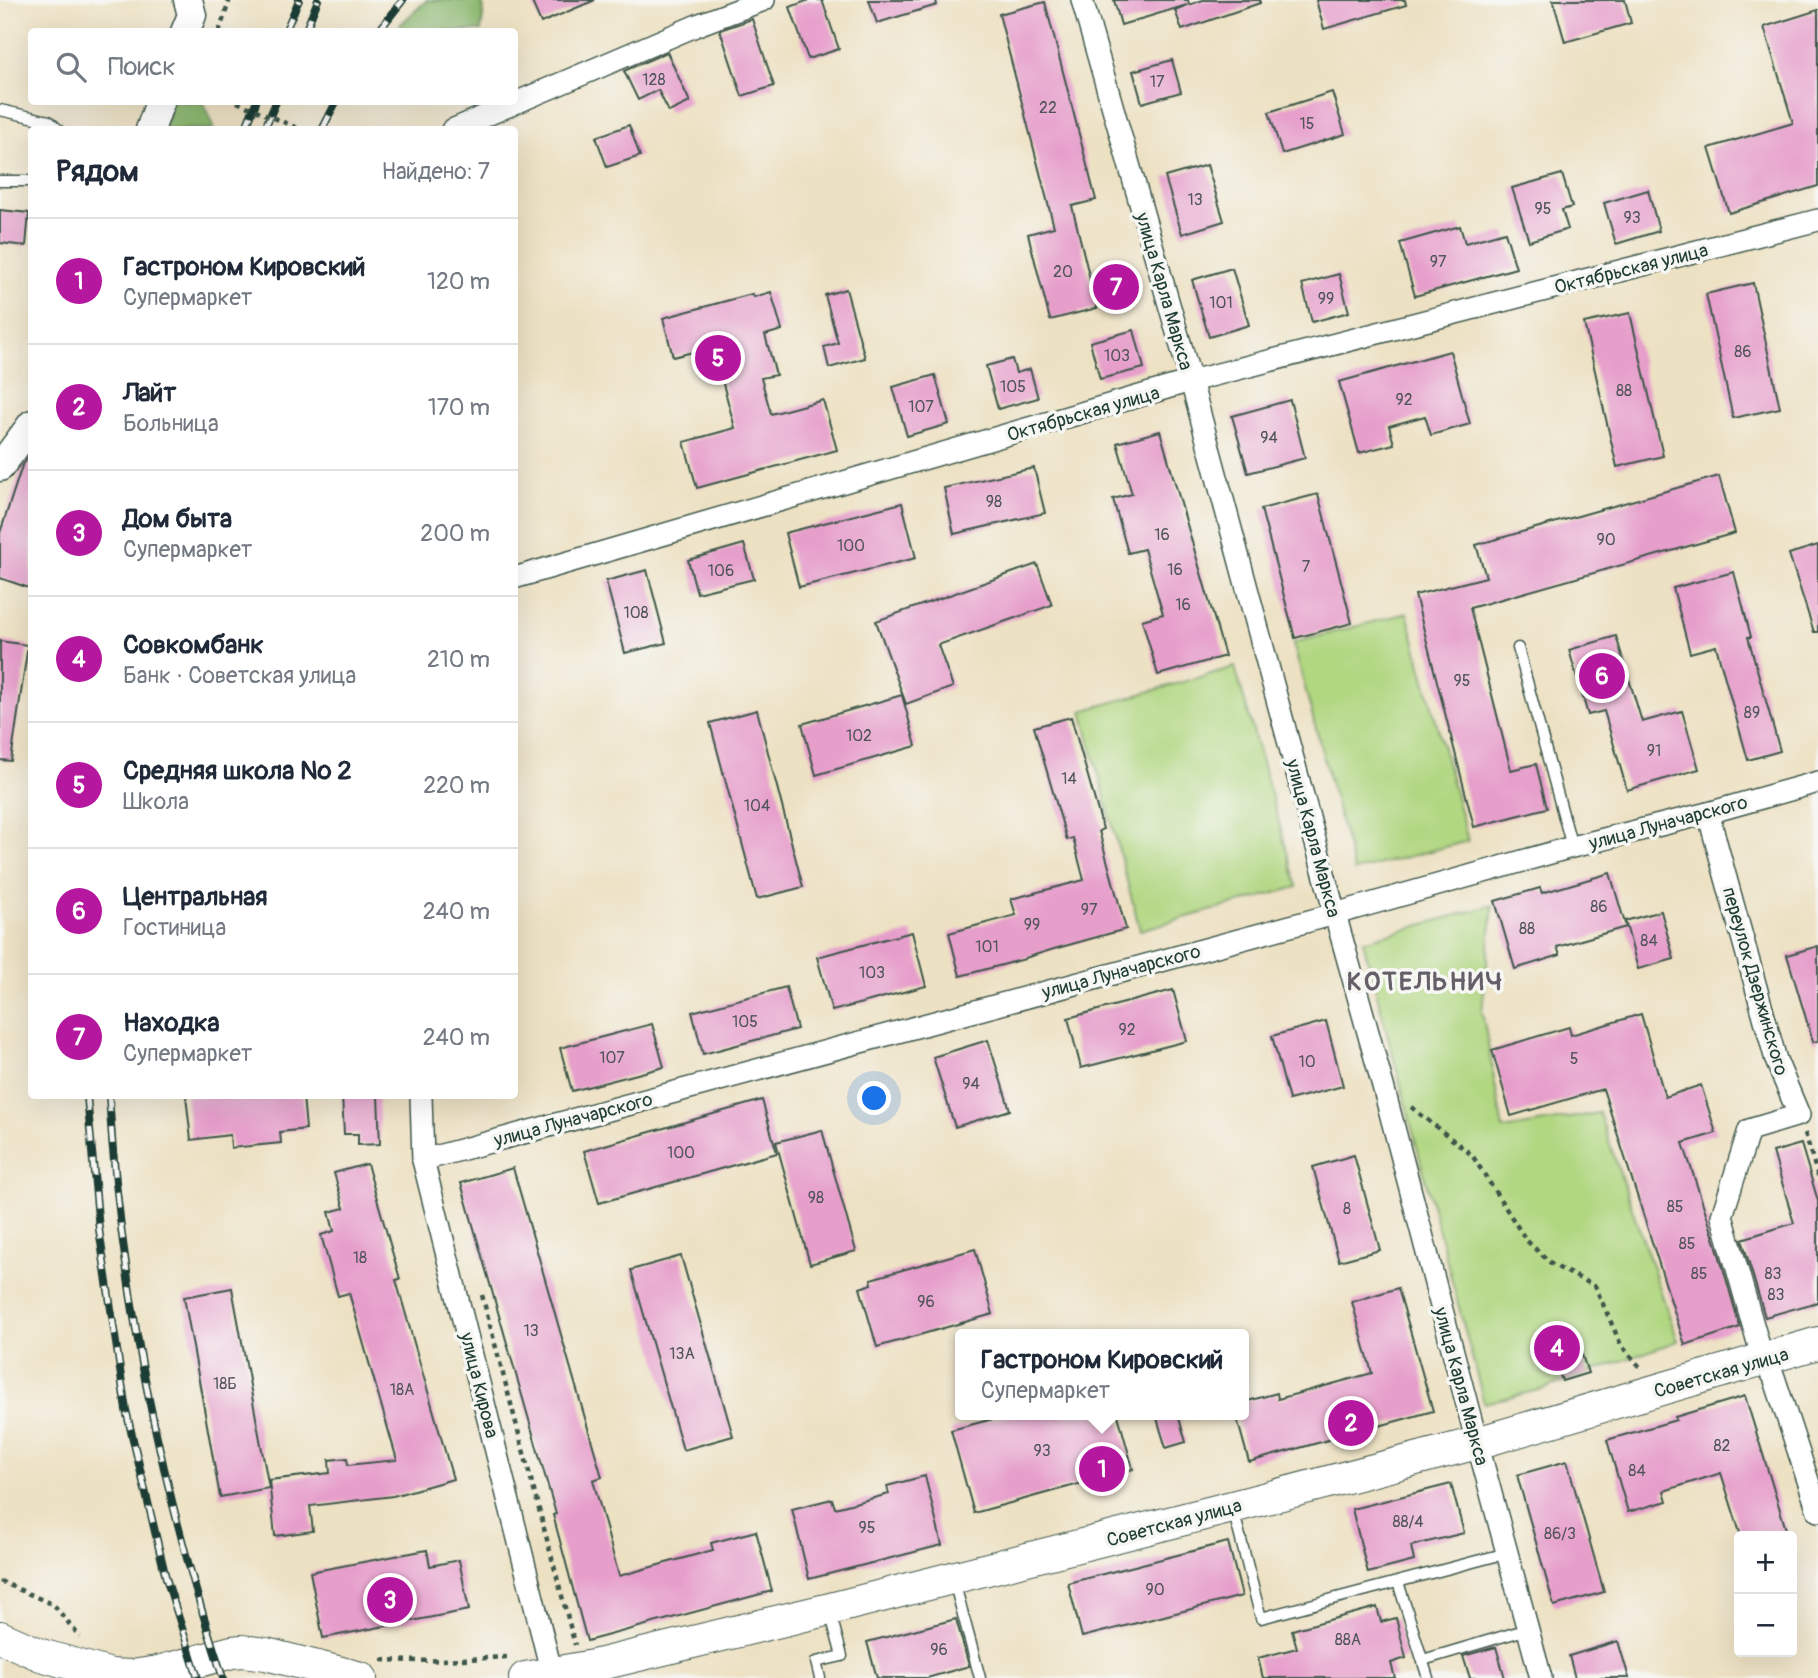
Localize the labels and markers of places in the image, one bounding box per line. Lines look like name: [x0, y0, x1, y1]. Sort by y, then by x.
pin: 7: [1093, 261, 1139, 313]
pin: 5: [695, 332, 741, 384]
pin: 6: [1579, 650, 1625, 702]
pin: 4: [1534, 1322, 1580, 1374]
pin: 2: [1328, 1397, 1374, 1449]
pin: 1: [1079, 1443, 1125, 1495]
pin: 3: [367, 1574, 413, 1626]

